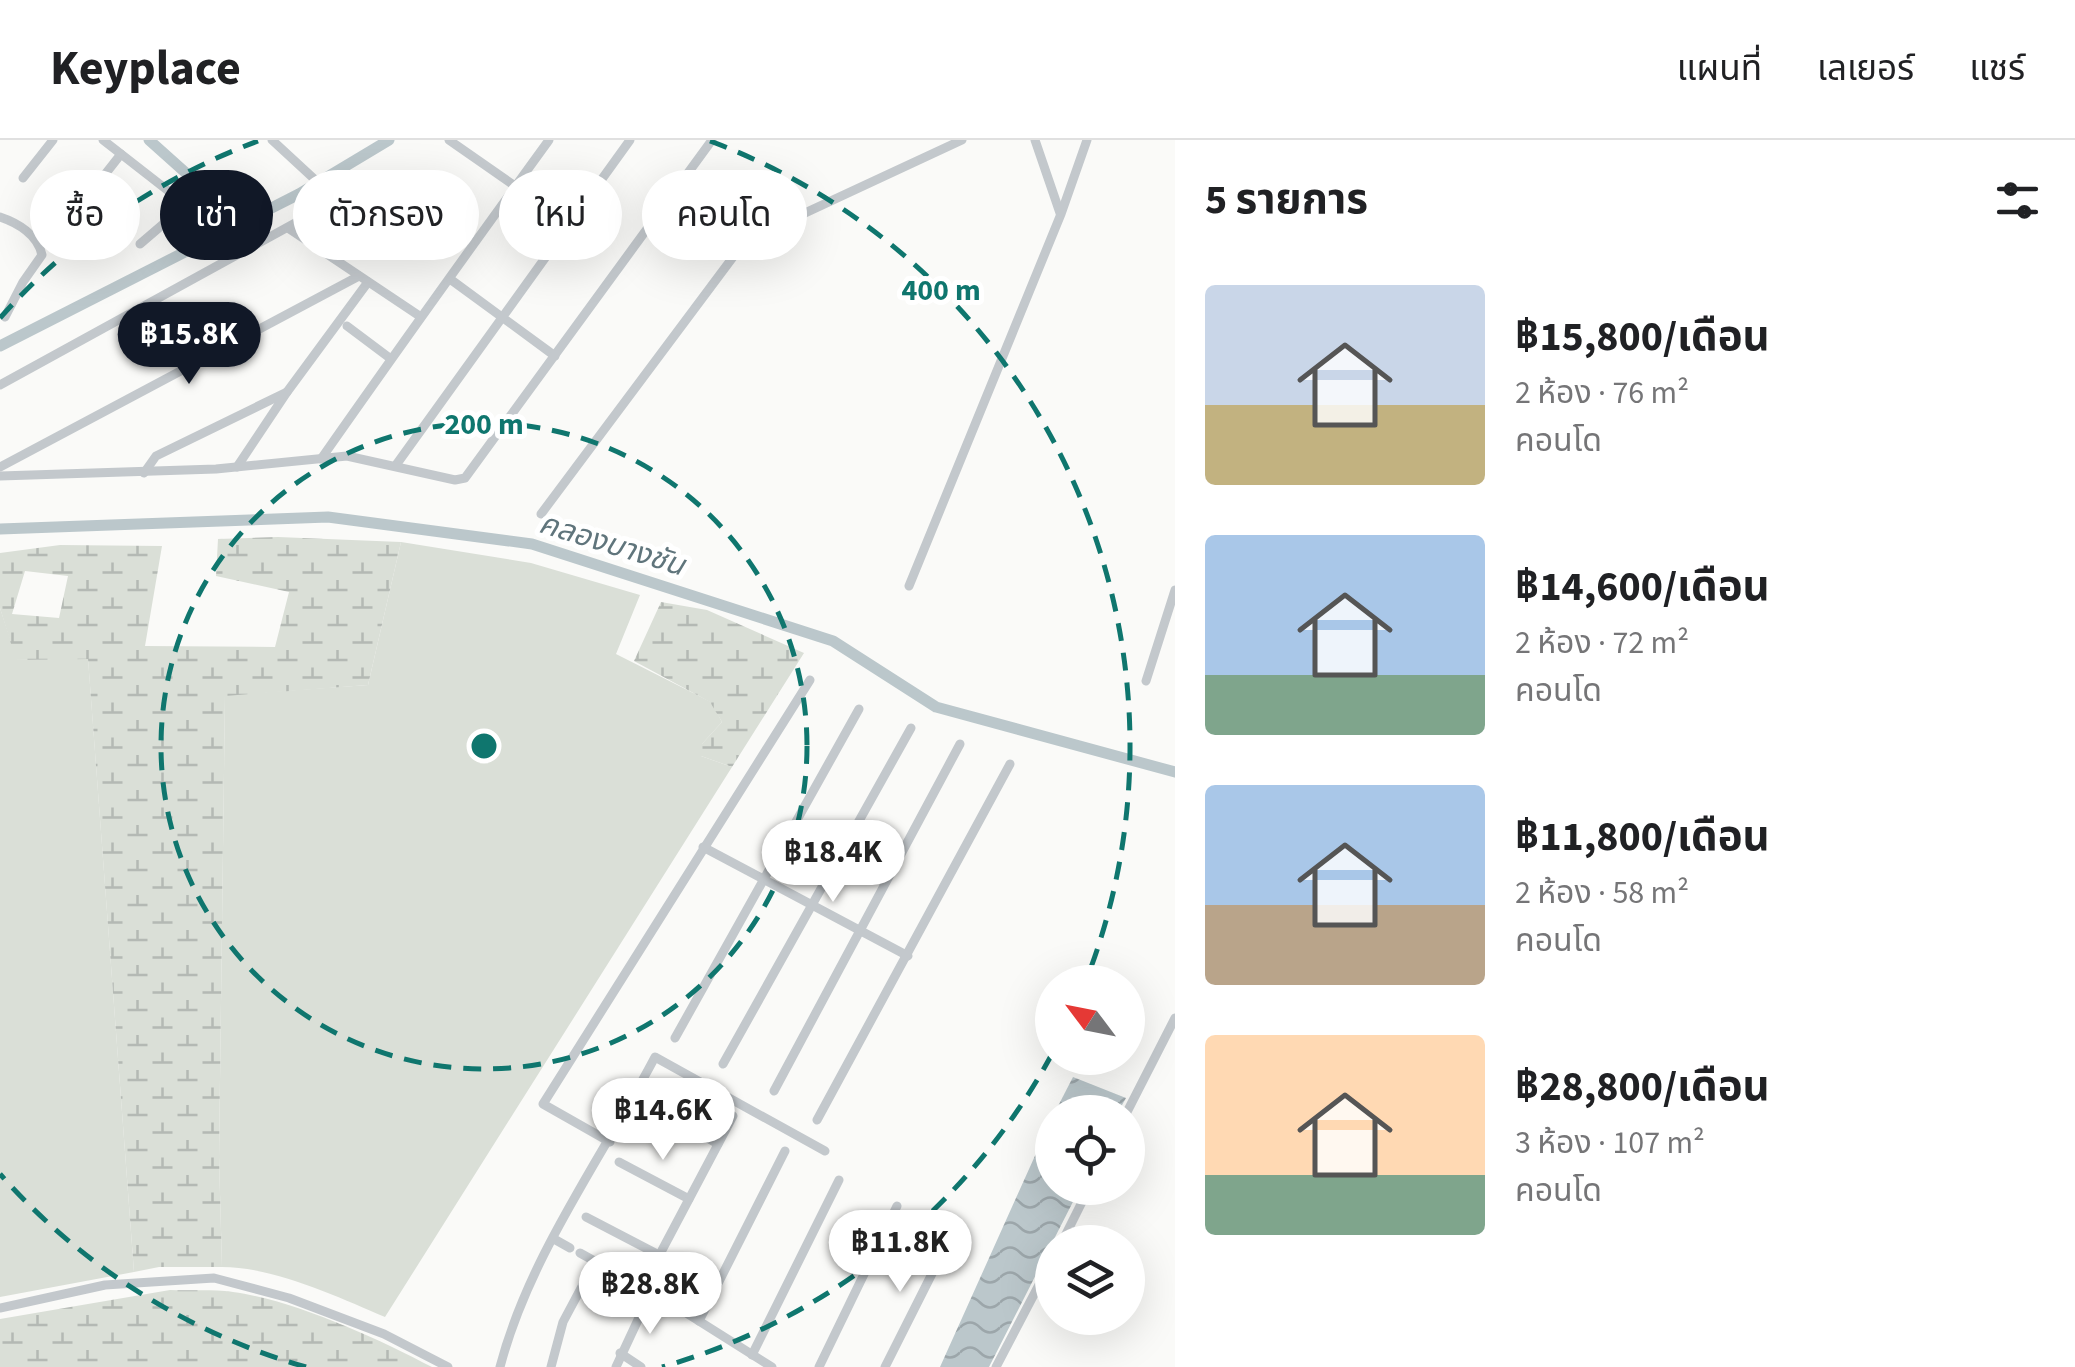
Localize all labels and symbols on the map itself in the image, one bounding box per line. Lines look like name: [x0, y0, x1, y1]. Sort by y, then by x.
text: 400 m: [901, 269, 981, 312]
pin: ฿15.8K: [108, 302, 270, 387]
text: 200 m: [444, 403, 524, 446]
water label: คลองบางชัน: [534, 502, 691, 587]
centre of rings: [466, 728, 502, 764]
pin: ฿18.4K: [752, 820, 914, 905]
north arrow: [1035, 965, 1145, 1075]
pin: ฿14.6K: [582, 1078, 744, 1163]
pin: ฿11.8K: [819, 1210, 981, 1295]
pin: ฿28.8K: [569, 1252, 731, 1337]

